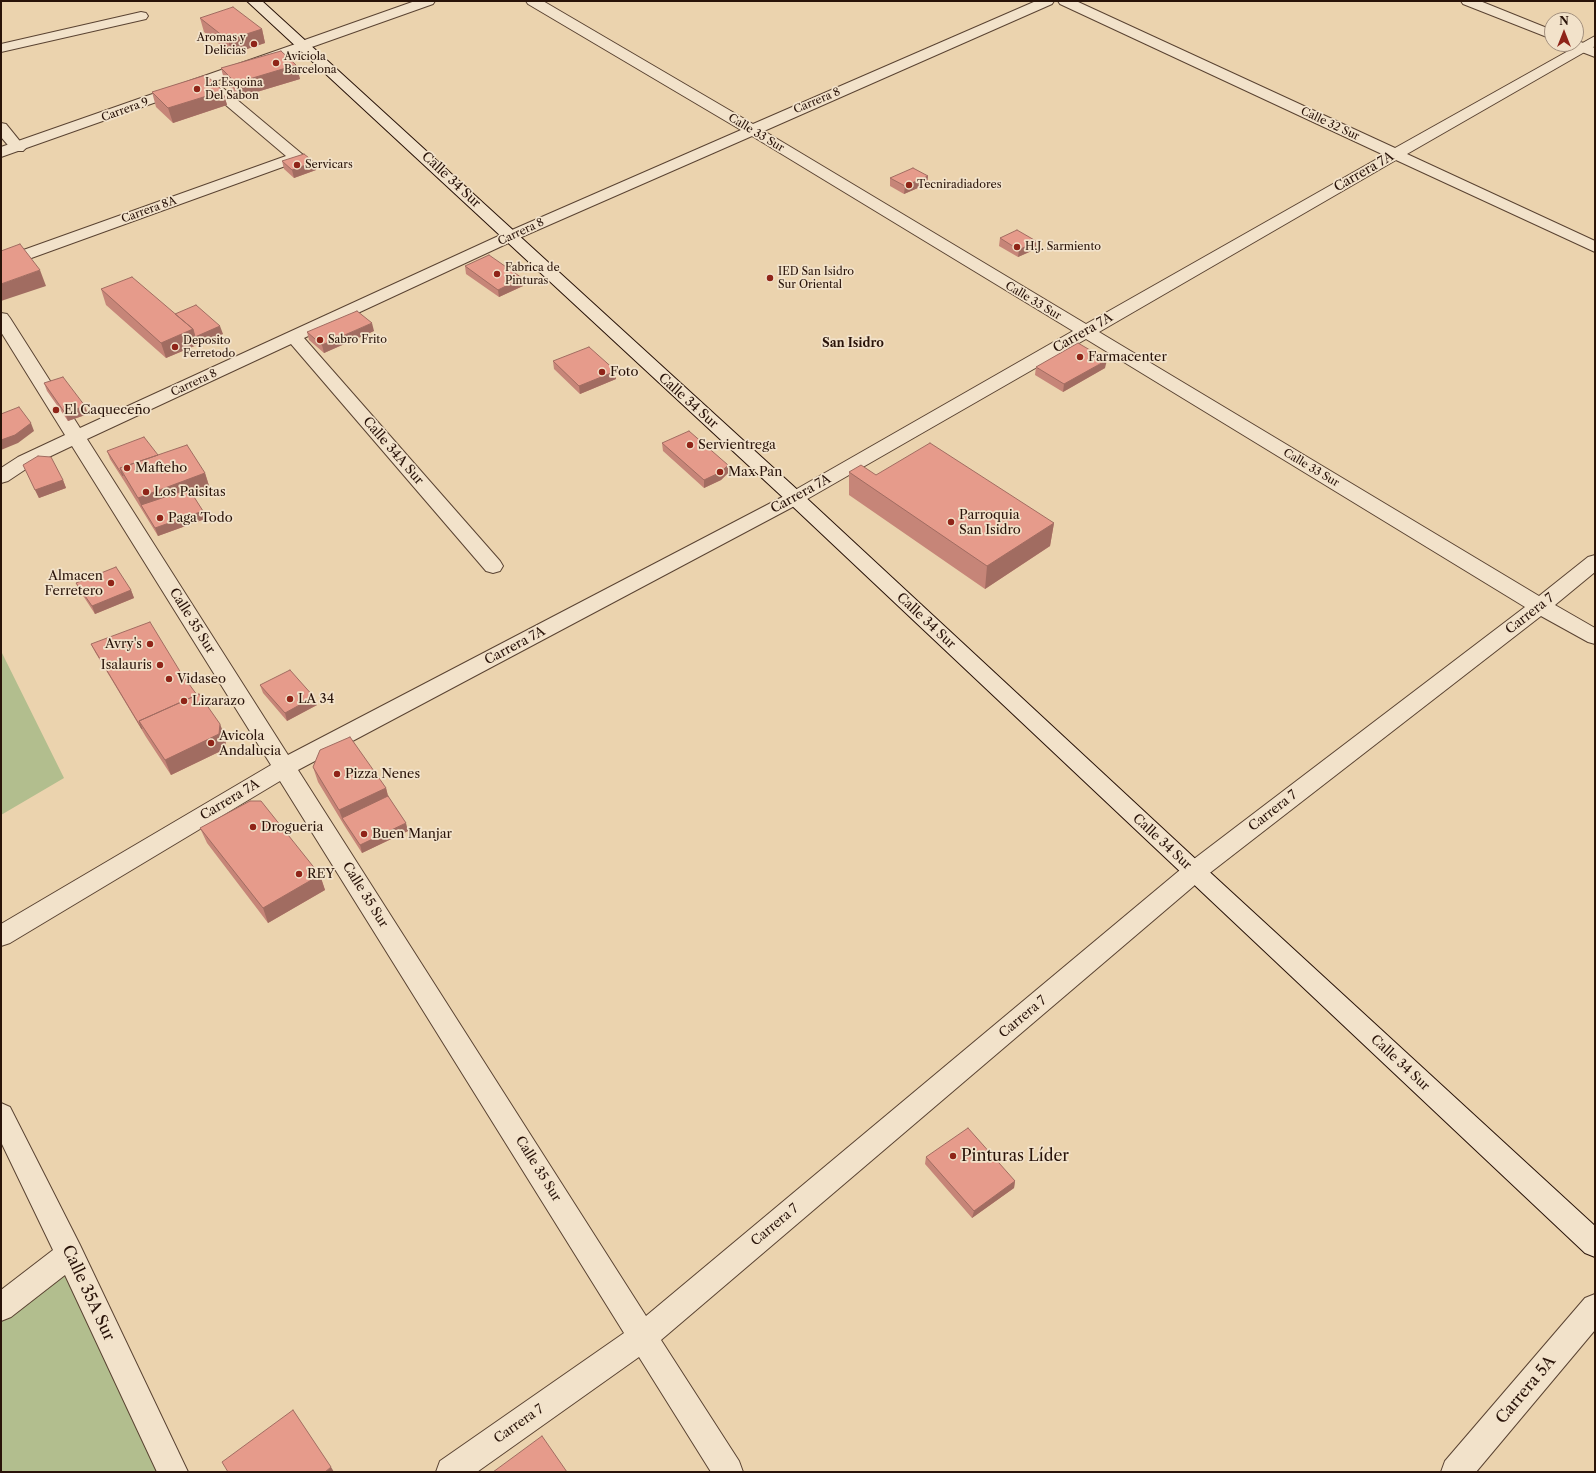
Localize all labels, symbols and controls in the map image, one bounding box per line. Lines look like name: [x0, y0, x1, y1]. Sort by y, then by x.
north arrow: [1544, 12, 1584, 52]
text: N: [1559, 14, 1569, 28]
place label: Aromas y Delicias: [197, 31, 246, 57]
marker: Aromas y Delicias: [249, 39, 259, 49]
place label: Aviciola Barcelona: [284, 50, 337, 76]
marker: Aviciola Barcelona: [271, 58, 281, 68]
place label: La Esqoina Del Sabon: [205, 76, 263, 102]
marker: La Esqoina Del Sabon: [192, 84, 202, 94]
street label: Carrera 8: [792, 85, 842, 117]
street label: Carrera 9: [100, 95, 150, 125]
street label: Calle 32 Sur: [1299, 105, 1361, 143]
street label: Calle 33 Sur: [726, 111, 786, 155]
street label: Calle 34 Sur: [418, 149, 484, 211]
street label: Carrera 7A: [1331, 149, 1397, 195]
place label: Servicars: [305, 158, 353, 172]
marker: Servicars: [292, 160, 302, 170]
place label: Tecniradiadores: [917, 178, 1001, 192]
marker: Tecniradiadores: [904, 180, 914, 190]
street label: Carrera 8A: [120, 194, 178, 226]
street label: Carrera 8: [496, 216, 546, 248]
place label: H.J. Sarmiento: [1025, 240, 1101, 254]
marker: H.J. Sarmiento: [1012, 242, 1022, 252]
place label: Fabrica de Pinturas: [505, 261, 560, 287]
place label: IED San Isidro Sur Oriental: [778, 265, 854, 291]
marker: Fabrica de Pinturas: [492, 269, 502, 279]
marker: IED San Isidro Sur Oriental: [765, 273, 775, 283]
street label: Calle 33 Sur: [1003, 279, 1063, 323]
street label: Carrera 7A: [1050, 310, 1116, 356]
place label: Sabro Frito: [328, 333, 387, 347]
place label: Deposito Ferretodo: [183, 334, 235, 360]
marker: Sabro Frito: [315, 335, 325, 345]
district label: San Isidro: [822, 337, 884, 351]
marker: Deposito Ferretodo: [170, 342, 180, 352]
place label: Farmacenter: [1088, 349, 1167, 365]
marker: Farmacenter: [1075, 352, 1085, 362]
place label: Foto: [610, 364, 638, 380]
street label: Carrera 8: [169, 367, 219, 399]
marker: Foto: [597, 367, 607, 377]
street label: Calle 34 Sur: [655, 370, 721, 432]
place label: El Caqueceño: [64, 402, 150, 418]
marker: El Caqueceño: [51, 405, 61, 415]
street label: Calle 34A Sur: [359, 414, 427, 488]
place label: Servientrega: [698, 437, 776, 453]
marker: Servientrega: [685, 440, 695, 450]
street label: Calle 33 Sur: [1281, 446, 1341, 490]
place label: Mafteho: [135, 460, 187, 476]
marker: Mafteho: [122, 463, 132, 473]
place label: Max Pan: [728, 464, 782, 480]
marker: Max Pan: [715, 467, 725, 477]
street label: Carrera 7A: [768, 471, 834, 517]
place label: Los Paisitas: [154, 484, 226, 500]
marker: Los Paisitas: [141, 487, 151, 497]
place label: Parroquia San Isidro: [959, 507, 1021, 538]
place label: Paga Todo: [168, 510, 233, 526]
marker: Paga Todo: [155, 513, 165, 523]
marker: Parroquia San Isidro: [946, 517, 956, 527]
place label: Almacen Ferretero: [45, 568, 103, 599]
marker: Almacen Ferretero: [106, 578, 116, 588]
street label: Calle 35 Sur: [166, 585, 218, 657]
street label: Calle 34 Sur: [893, 590, 959, 652]
street label: Carrera 7: [1503, 590, 1557, 638]
street label: Carrera 7A: [482, 624, 548, 668]
place label: Avry's: [105, 636, 142, 652]
marker: Avry's: [145, 639, 155, 649]
place label: Isalauris: [101, 657, 152, 673]
marker: Isalauris: [155, 660, 165, 670]
place label: Vidaseo: [177, 671, 226, 687]
marker: Vidaseo: [164, 674, 174, 684]
place label: LA 34: [298, 691, 334, 707]
place label: Lizarazo: [192, 693, 245, 709]
marker: LA 34: [285, 694, 295, 704]
marker: Lizarazo: [179, 696, 189, 706]
place label: Avicola Andalucia: [219, 728, 281, 759]
marker: Avicola Andalucia: [206, 738, 216, 748]
place label: Pizza Nenes: [345, 766, 420, 782]
marker: Pizza Nenes: [332, 769, 342, 779]
street label: Carrera 7A: [198, 776, 262, 824]
street label: Carrera 7: [1246, 787, 1300, 835]
street label: Calle 34 Sur: [1129, 811, 1195, 873]
place label: Drogueria: [261, 819, 323, 835]
marker: Drogueria: [248, 822, 258, 832]
place label: Buen Manjar: [372, 826, 452, 842]
marker: Buen Manjar: [359, 829, 369, 839]
street label: Calle 35 Sur: [339, 859, 391, 931]
place label: REY: [307, 866, 335, 882]
marker: REY: [294, 869, 304, 879]
street label: Carrera 7: [996, 993, 1050, 1041]
street label: Calle 34 Sur: [1367, 1032, 1433, 1094]
street label: Calle 35 Sur: [512, 1133, 564, 1205]
place label: Pinturas Líder: [961, 1146, 1069, 1166]
marker: Pinturas Líder: [948, 1151, 958, 1161]
street label: Carrera 7: [748, 1201, 802, 1249]
street label: Calle 35A Sur: [57, 1242, 119, 1344]
street label: Carrera 5A: [1492, 1352, 1560, 1428]
street label: Carrera 7: [491, 1401, 547, 1447]

